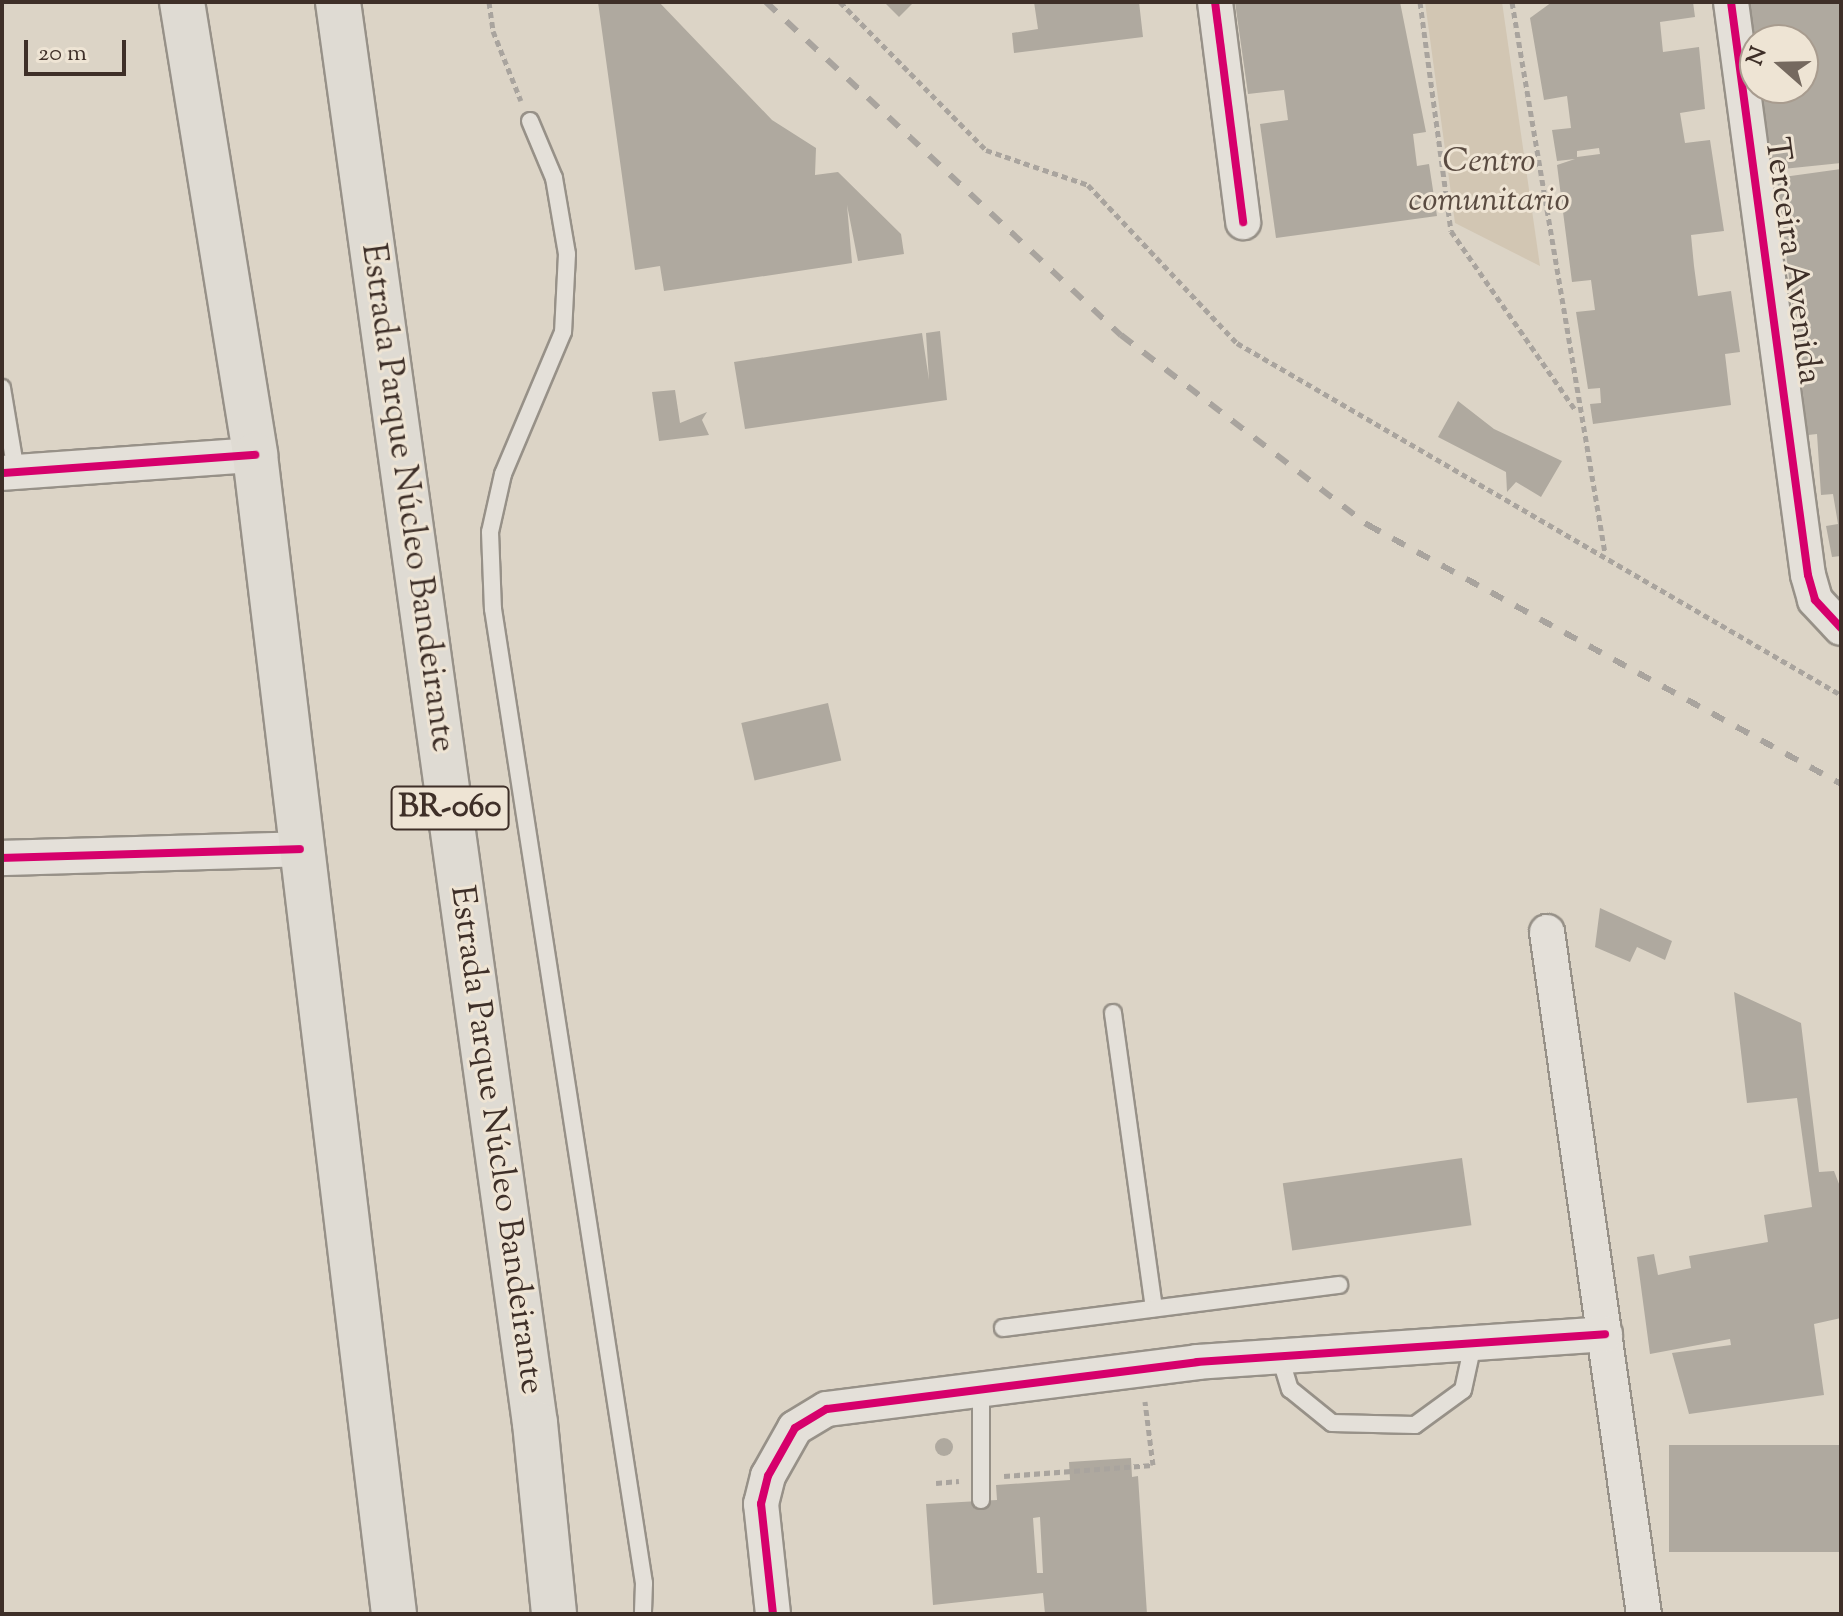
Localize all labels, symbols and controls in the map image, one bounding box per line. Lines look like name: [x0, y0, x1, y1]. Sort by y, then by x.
scale bar: [28, 24, 130, 74]
north arrow: [1739, 24, 1819, 104]
text: 20 m: [38, 37, 87, 71]
text: N: [1740, 43, 1776, 70]
street label: Terceira Avenida: [1754, 135, 1830, 387]
park label: Centro comunitario: [1408, 142, 1570, 222]
street label: Estrada Parque Núcleo Bandeirante: [351, 241, 463, 755]
road number: BR-060: [390, 780, 510, 836]
street label: Estrada Parque Núcleo Bandeirante: [440, 883, 552, 1397]

